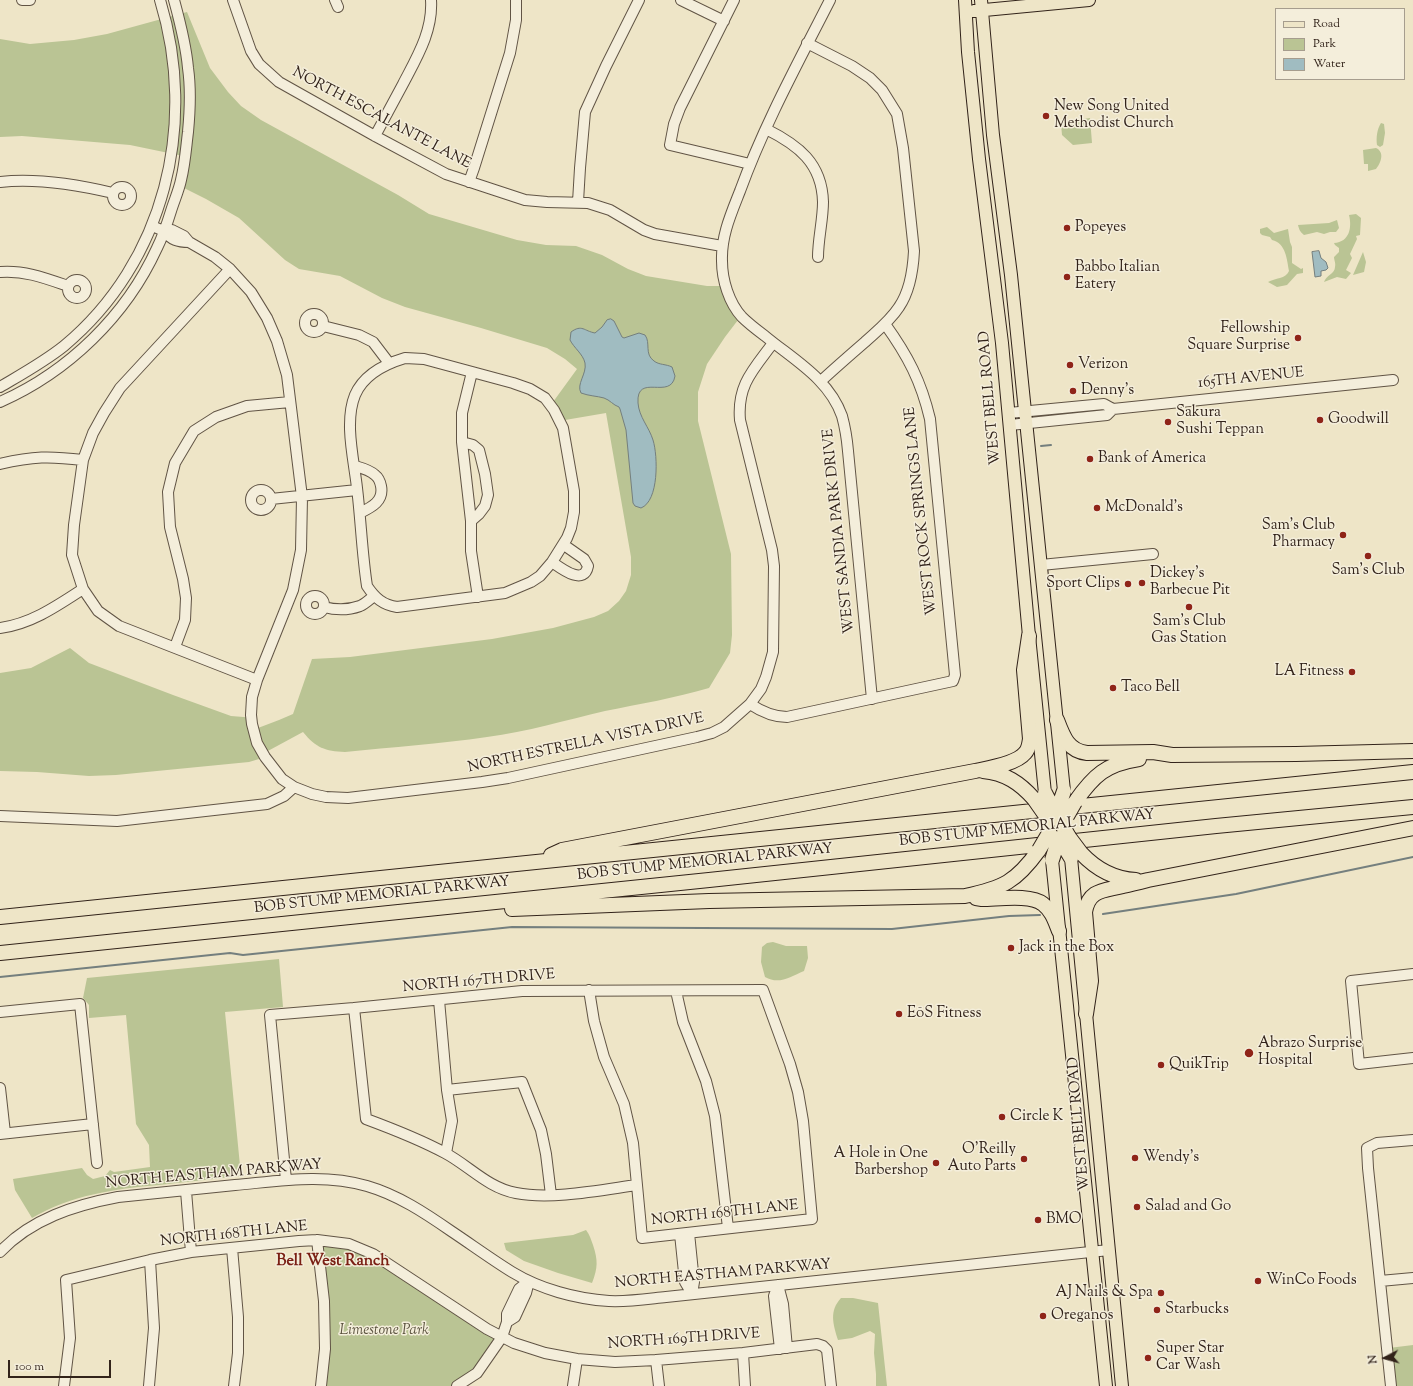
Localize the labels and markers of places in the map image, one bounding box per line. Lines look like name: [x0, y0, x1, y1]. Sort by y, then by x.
place label: New Song United Methodist Church: [1054, 98, 1174, 133]
marker: New Song United Methodist Church: [1041, 111, 1051, 121]
place label: Popeyes: [1075, 219, 1126, 237]
marker: Popeyes: [1062, 223, 1072, 233]
place label: Babbo Italian Eatery: [1075, 259, 1160, 294]
marker: Babbo Italian Eatery: [1062, 272, 1072, 282]
place label: Fellowship Square Surprise: [1187, 320, 1290, 355]
marker: Fellowship Square Surprise: [1293, 333, 1303, 343]
place label: Verizon: [1078, 356, 1128, 374]
marker: Verizon: [1065, 360, 1075, 370]
place label: Denny's: [1081, 382, 1134, 400]
marker: Denny's: [1068, 386, 1078, 396]
place label: Sakura Sushi Teppan: [1176, 404, 1264, 439]
place label: Goodwill: [1328, 411, 1389, 429]
marker: Goodwill: [1315, 415, 1325, 425]
marker: Sakura Sushi Teppan: [1163, 417, 1173, 427]
place label: Bank of America: [1098, 450, 1206, 468]
marker: Bank of America: [1085, 454, 1095, 464]
place label: McDonald's: [1105, 499, 1183, 517]
marker: McDonald's: [1092, 503, 1102, 513]
place label: Sam's Club Pharmacy: [1262, 517, 1335, 552]
marker: Sam's Club Pharmacy: [1338, 530, 1348, 540]
marker: Sam's Club: [1363, 551, 1373, 561]
place label: Sam's Club: [1331, 562, 1405, 580]
place label: Dickey's Barbecue Pit: [1150, 565, 1230, 600]
place label: Sport Clips: [1046, 575, 1120, 593]
marker: Dickey's Barbecue Pit: [1137, 578, 1147, 588]
marker: Sport Clips: [1123, 579, 1133, 589]
marker: Sam's Club Gas Station: [1184, 602, 1194, 612]
place label: Sam's Club Gas Station: [1151, 613, 1227, 648]
place label: LA Fitness: [1275, 663, 1344, 681]
marker: LA Fitness: [1347, 667, 1357, 677]
place label: Taco Bell: [1121, 679, 1180, 697]
marker: Taco Bell: [1108, 683, 1118, 693]
place label: Jack in the Box: [1019, 939, 1114, 957]
marker: Jack in the Box: [1006, 943, 1016, 953]
place label: EōS Fitness: [907, 1005, 981, 1023]
marker: EōS Fitness: [894, 1009, 904, 1019]
place label: Abrazo Surprise Hospital: [1258, 1035, 1362, 1070]
marker: Abrazo Surprise Hospital: [1243, 1047, 1255, 1059]
place label: QuikTrip: [1169, 1056, 1229, 1074]
marker: QuikTrip: [1156, 1060, 1166, 1070]
place label: Circle K: [1010, 1108, 1063, 1126]
marker: Circle K: [997, 1112, 1007, 1122]
place label: O'Reilly Auto Parts: [948, 1141, 1016, 1176]
place label: A Hole in One Barbershop: [834, 1145, 928, 1180]
place label: Wendy's: [1143, 1149, 1199, 1167]
marker: Wendy's: [1130, 1153, 1140, 1163]
marker: O'Reilly Auto Parts: [1019, 1154, 1029, 1164]
marker: A Hole in One Barbershop: [931, 1158, 941, 1168]
place label: Salad and Go: [1145, 1198, 1231, 1216]
marker: Salad and Go: [1132, 1202, 1142, 1212]
place label: BMO: [1046, 1211, 1082, 1229]
marker: BMO: [1033, 1215, 1043, 1225]
place label: WinCo Foods: [1266, 1272, 1357, 1290]
marker: WinCo Foods: [1253, 1276, 1263, 1286]
place label: AJ Nails & Spa: [1056, 1284, 1153, 1302]
marker: AJ Nails & Spa: [1156, 1288, 1166, 1298]
place label: Starbucks: [1165, 1301, 1229, 1319]
marker: Starbucks: [1152, 1305, 1162, 1315]
place label: Oreganos: [1051, 1307, 1113, 1325]
marker: Oreganos: [1038, 1311, 1048, 1321]
place label: Super Star Car Wash: [1156, 1340, 1224, 1375]
marker: Super Star Car Wash: [1143, 1353, 1153, 1363]

